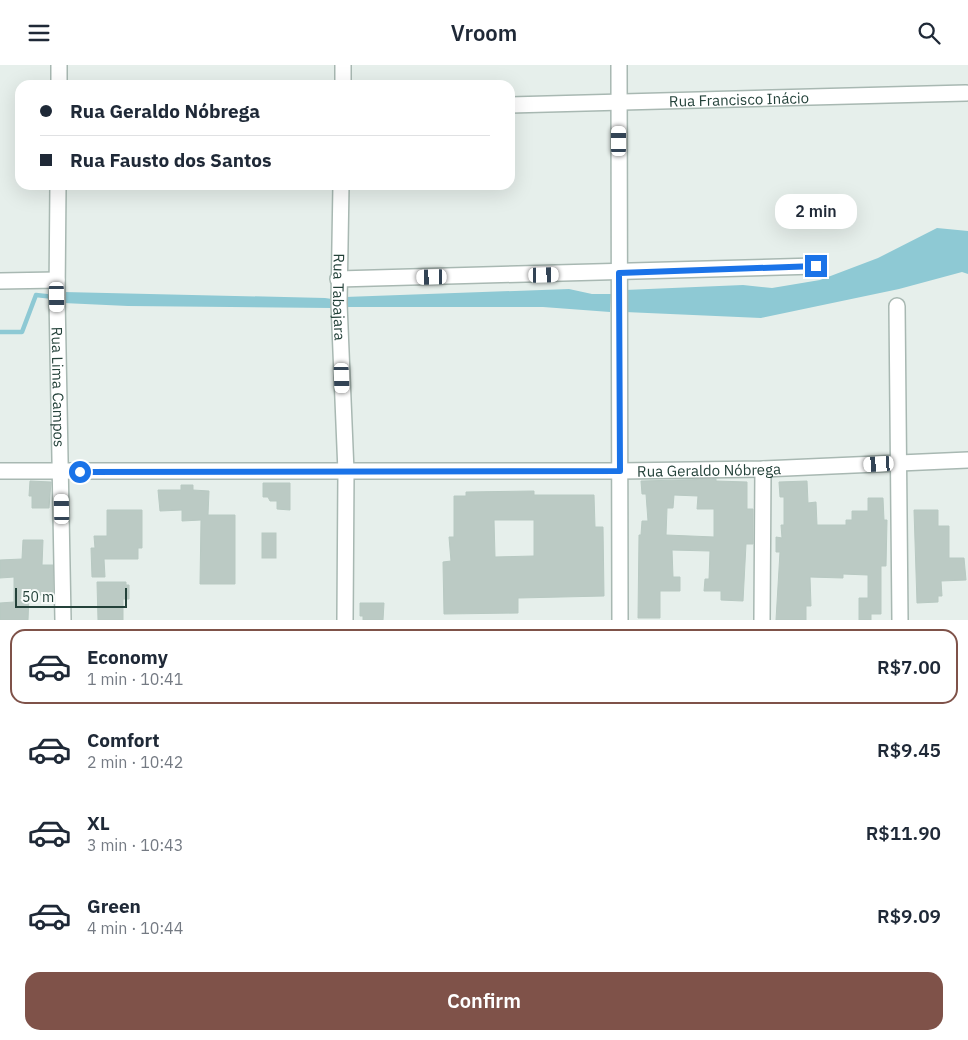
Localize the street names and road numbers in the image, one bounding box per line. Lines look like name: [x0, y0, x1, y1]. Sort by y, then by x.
street label: Rua Francisco Inácio: [669, 88, 809, 110]
street label: Rua Tabajara: [329, 253, 350, 341]
street label: Rua Lima Campos: [48, 327, 69, 447]
street label: Rua Geraldo Nóbrega: [637, 459, 781, 480]

